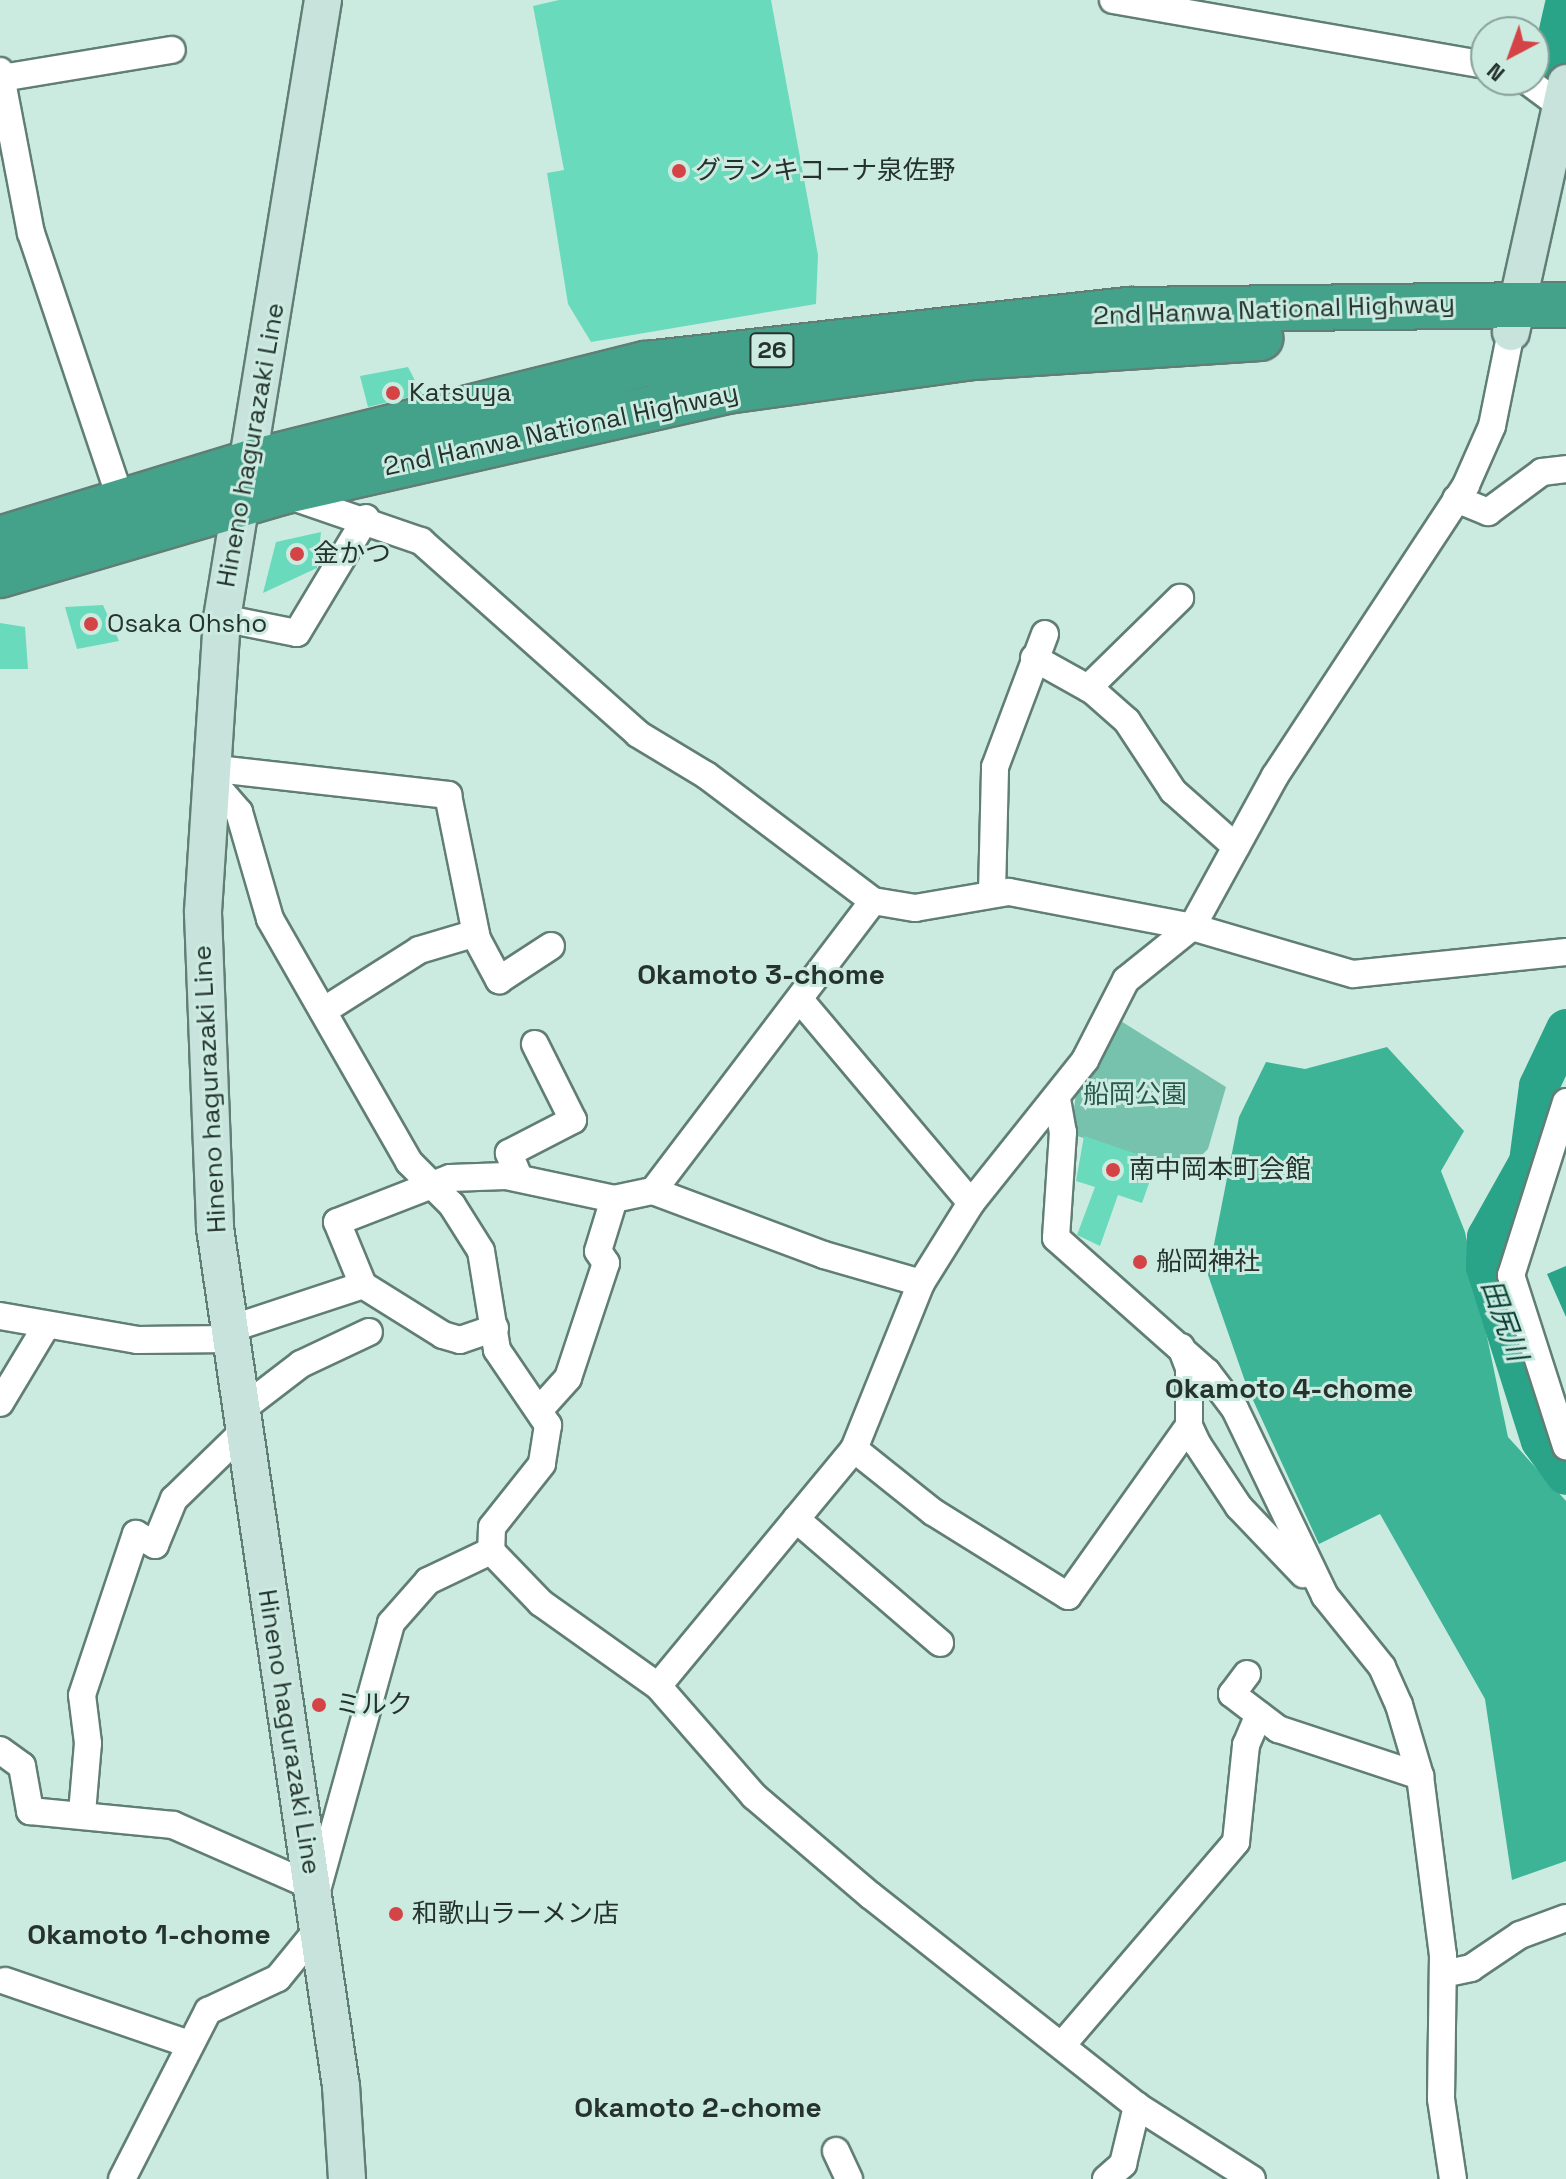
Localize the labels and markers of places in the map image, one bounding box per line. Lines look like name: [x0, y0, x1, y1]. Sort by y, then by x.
place label: グランキコーナ泉佐野: [695, 155, 955, 187]
marker: グランキコーナ泉佐野: [670, 162, 688, 180]
place label: Katsuya: [409, 377, 511, 409]
marker: Katsuya: [384, 384, 402, 402]
place label: 金かつ: [313, 538, 391, 570]
marker: 金かつ: [288, 545, 306, 563]
place label: Osaka Ohsho: [107, 608, 267, 640]
marker: Osaka Ohsho: [82, 615, 100, 633]
place label: 南中岡本町会館: [1129, 1154, 1311, 1186]
marker: 南中岡本町会館: [1104, 1161, 1122, 1179]
place label: 船岡神社: [1156, 1246, 1260, 1278]
marker: 船岡神社: [1131, 1253, 1149, 1271]
place label: ミルク: [335, 1689, 413, 1721]
marker: ミルク: [310, 1696, 328, 1714]
place label: 和歌山ラーメン店: [412, 1898, 620, 1930]
marker: 和歌山ラーメン店: [387, 1905, 405, 1923]

